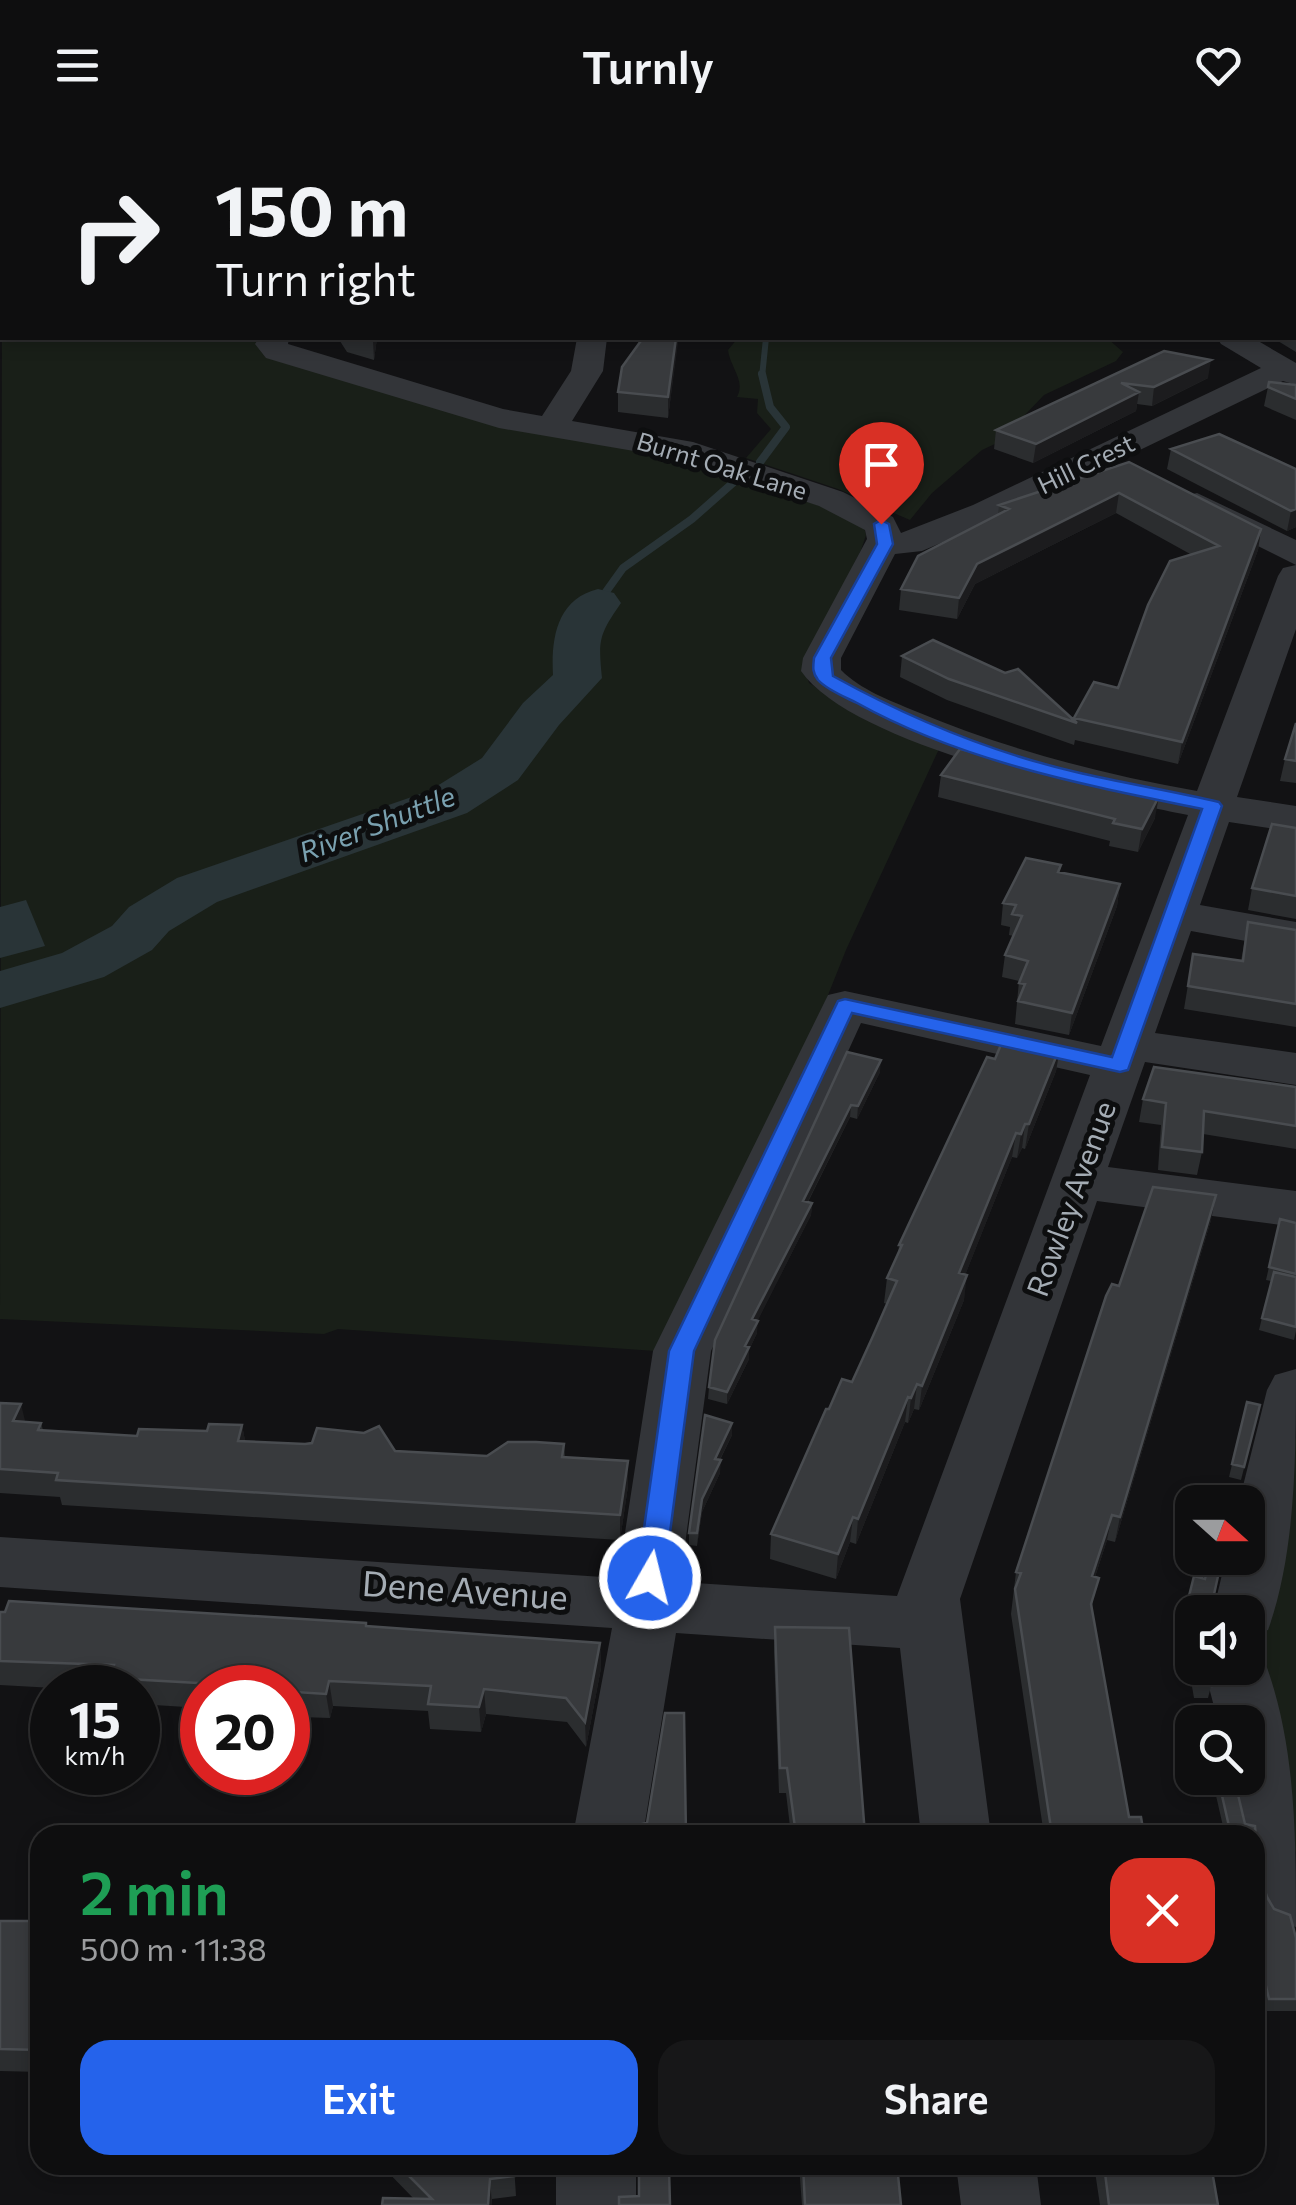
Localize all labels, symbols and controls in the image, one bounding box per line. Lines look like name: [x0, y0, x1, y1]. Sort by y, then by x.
icon: menu: [50, 38, 105, 93]
text: Turnly: [582, 38, 714, 93]
icon: heart: [1191, 38, 1246, 93]
text: 150 m: [215, 165, 408, 250]
icon: right: [50, 170, 180, 300]
text: Turn right: [215, 250, 416, 305]
pin: [839, 422, 924, 525]
street label: Burnt Oak Lane: [634, 425, 811, 505]
street label: Hill Crest: [1032, 427, 1139, 499]
icon: arrive: [854, 437, 909, 492]
water label: River Shuttle: [294, 778, 460, 868]
street label: Rowley Avenue: [1017, 1096, 1122, 1301]
north arrow: [1175, 1485, 1265, 1575]
map controls: [1175, 1485, 1265, 1795]
position arrow: [598, 1526, 702, 1630]
street label: Dene Avenue: [361, 1560, 569, 1617]
button: sound: [1175, 1595, 1265, 1685]
speed limit sign: 20: [180, 1665, 310, 1795]
text: 15: [69, 1687, 121, 1748]
button: search: [1175, 1705, 1265, 1795]
text: km/h: [65, 1740, 125, 1770]
text: 2 min: [80, 1854, 229, 1927]
button: close: [1110, 1858, 1215, 1963]
text: 500 m · 11:38: [80, 1928, 267, 1968]
button: Exit: [80, 2040, 638, 2155]
button: Share: [658, 2040, 1215, 2155]

